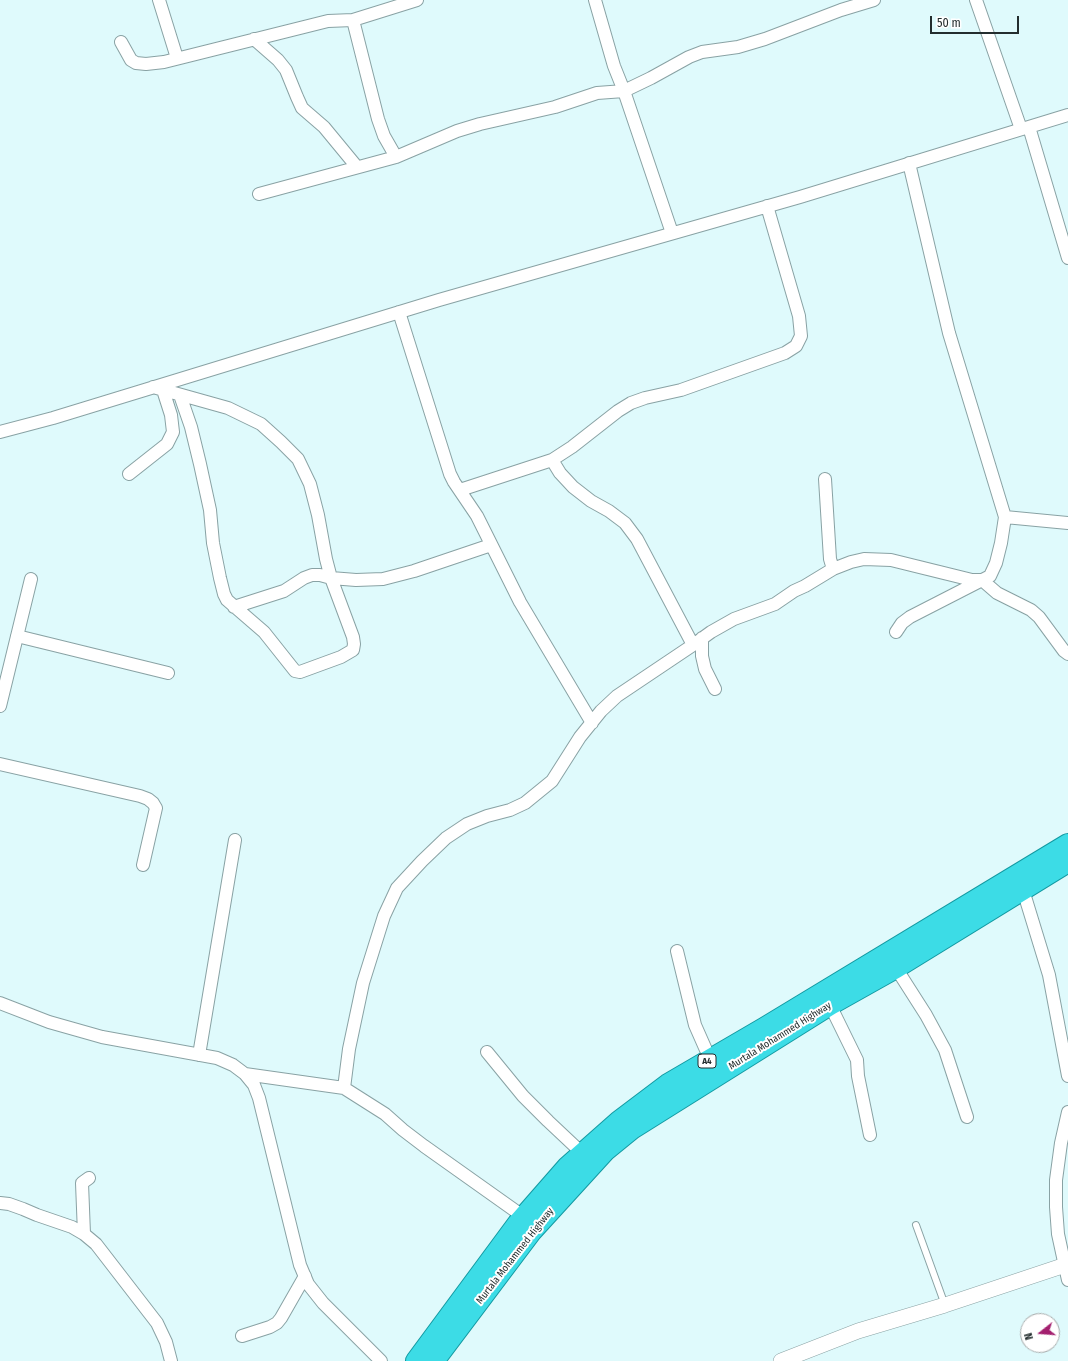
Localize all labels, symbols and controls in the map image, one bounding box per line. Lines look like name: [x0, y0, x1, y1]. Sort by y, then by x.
scale bar: [932, 8, 1021, 34]
text: 50 m: [937, 16, 961, 30]
street label: Murtala Mohammed Highway: [727, 1000, 833, 1072]
road number: A4: [698, 1054, 716, 1068]
street label: Murtala Mohammed Highway: [474, 1206, 556, 1306]
north arrow: [1020, 1313, 1060, 1353]
text: N: [1022, 1331, 1036, 1341]

